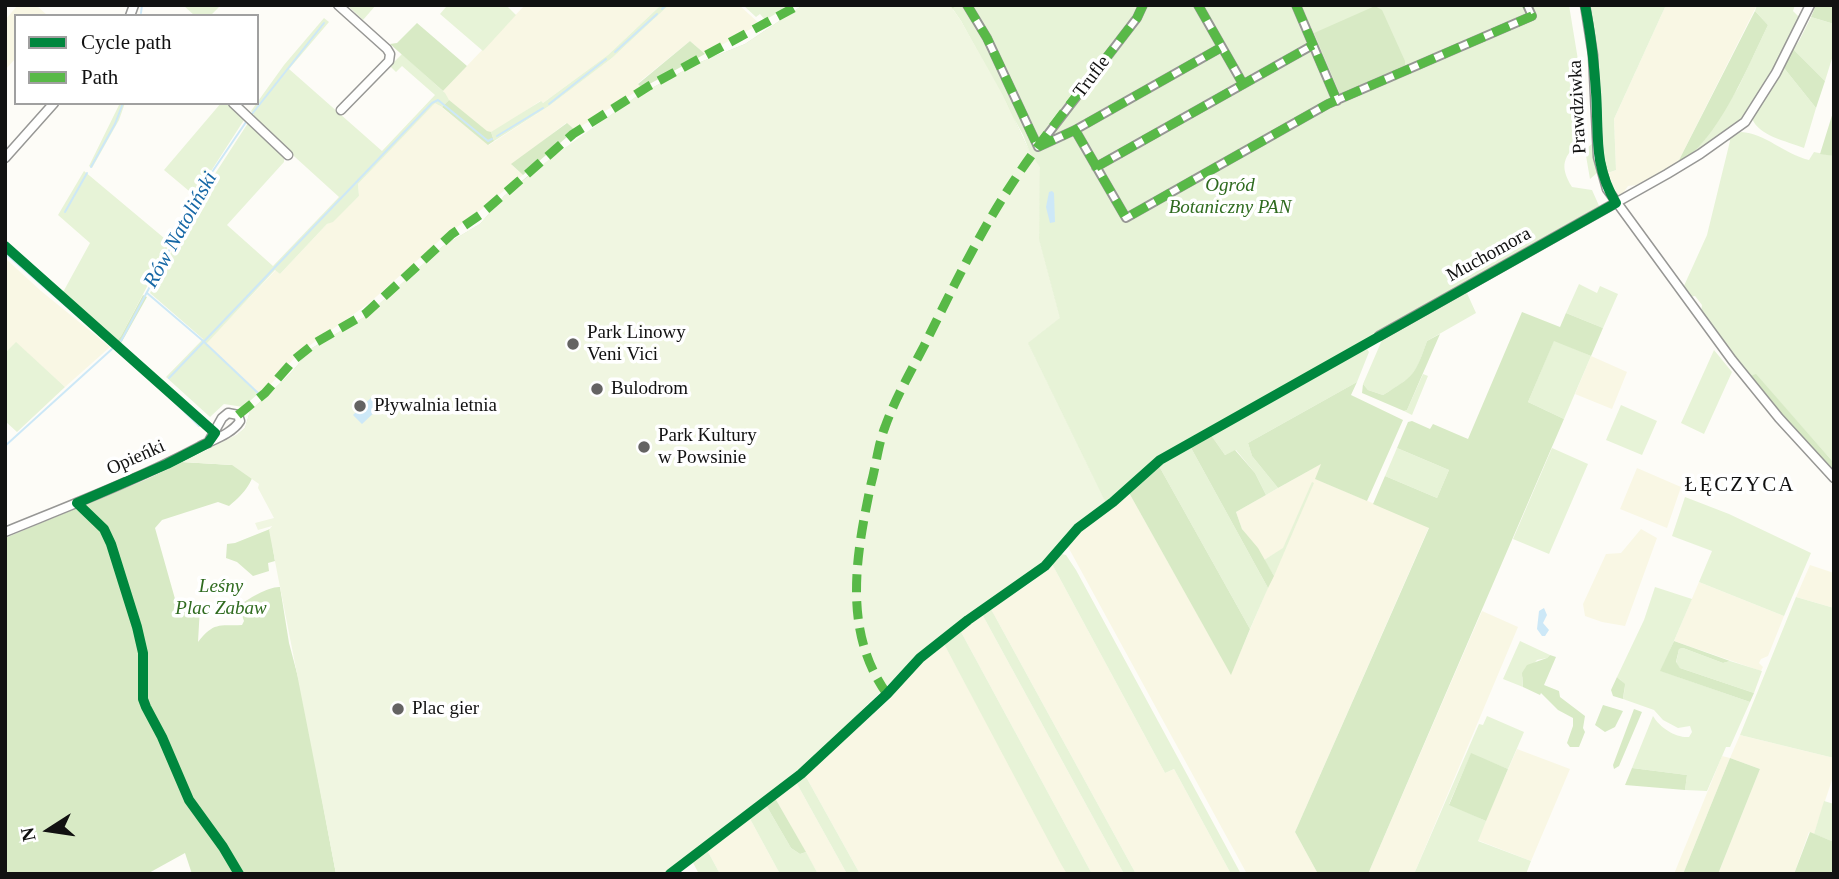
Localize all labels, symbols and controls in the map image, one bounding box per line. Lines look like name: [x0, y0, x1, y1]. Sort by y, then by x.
legend: [14, 14, 259, 105]
text: Cycle path: [81, 30, 171, 54]
street label: Trufle: [1069, 51, 1115, 103]
street label: Prawdziwka: [1564, 60, 1592, 154]
text: Path: [81, 65, 118, 89]
water label: Rów Natoliński: [139, 168, 223, 292]
park label: Ogród Botaniczny PAN: [1169, 175, 1291, 219]
street label: Muchomora: [1443, 223, 1535, 287]
place label: Park Linowy Veni Vici: [587, 322, 686, 366]
marker: Park Linowy Veni Vici: [565, 336, 581, 352]
place label: Bulodrom: [611, 378, 688, 400]
marker: Bulodrom: [589, 381, 605, 397]
place label: Pływalnia letnia: [374, 395, 497, 417]
marker: Pływalnia letnia: [352, 398, 368, 414]
place label: Park Kultury w Powsinie: [658, 425, 757, 469]
street label: Opieńki: [103, 435, 169, 481]
marker: Park Kultury w Powsinie: [636, 439, 652, 455]
district label: ŁĘCZYCA: [1685, 472, 1795, 498]
park label: Leśny Plac Zabaw: [175, 576, 267, 620]
place label: Plac gier: [412, 698, 479, 720]
marker: Plac gier: [390, 701, 406, 717]
north arrow: [14, 795, 84, 865]
text: N: [16, 826, 40, 843]

